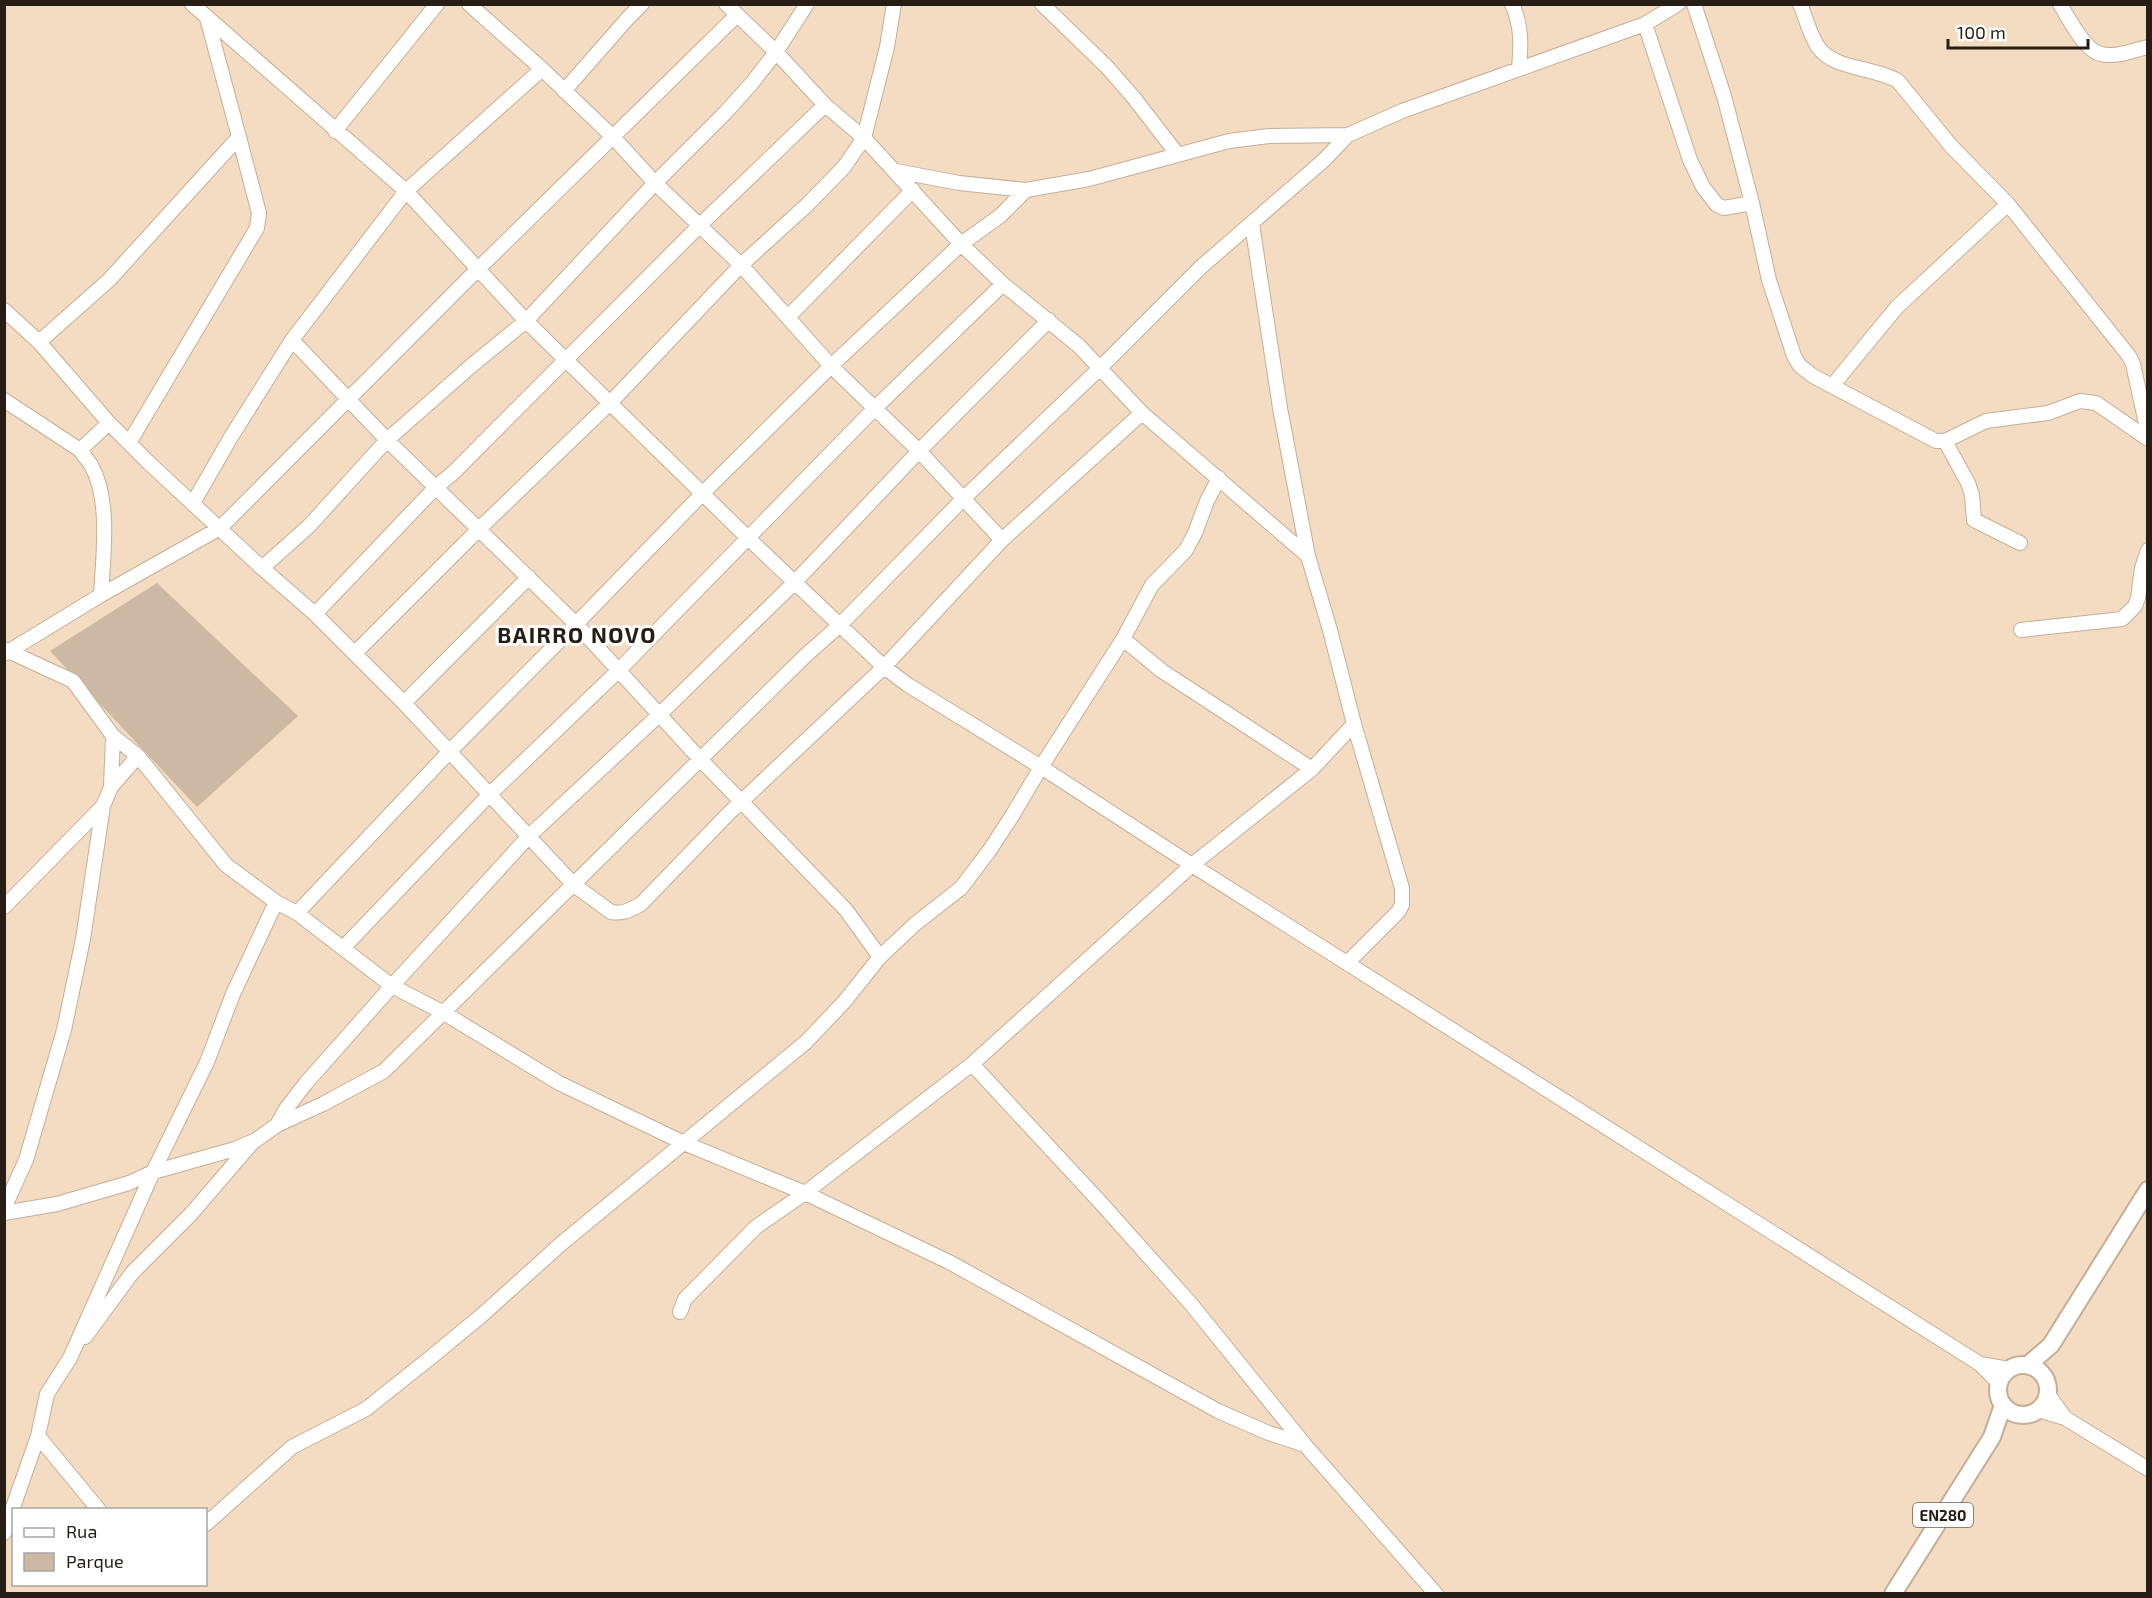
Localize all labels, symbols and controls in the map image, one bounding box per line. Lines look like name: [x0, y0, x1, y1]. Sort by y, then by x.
scale bar: [1948, 12, 2088, 50]
text: 100 m: [1957, 21, 2006, 43]
district label: BAIRRO NOVO: [497, 621, 657, 647]
road number: EN280: [1913, 1503, 1973, 1527]
legend: [12, 1508, 207, 1586]
text: Rua: [66, 1520, 97, 1542]
text: Parque: [66, 1550, 124, 1572]

